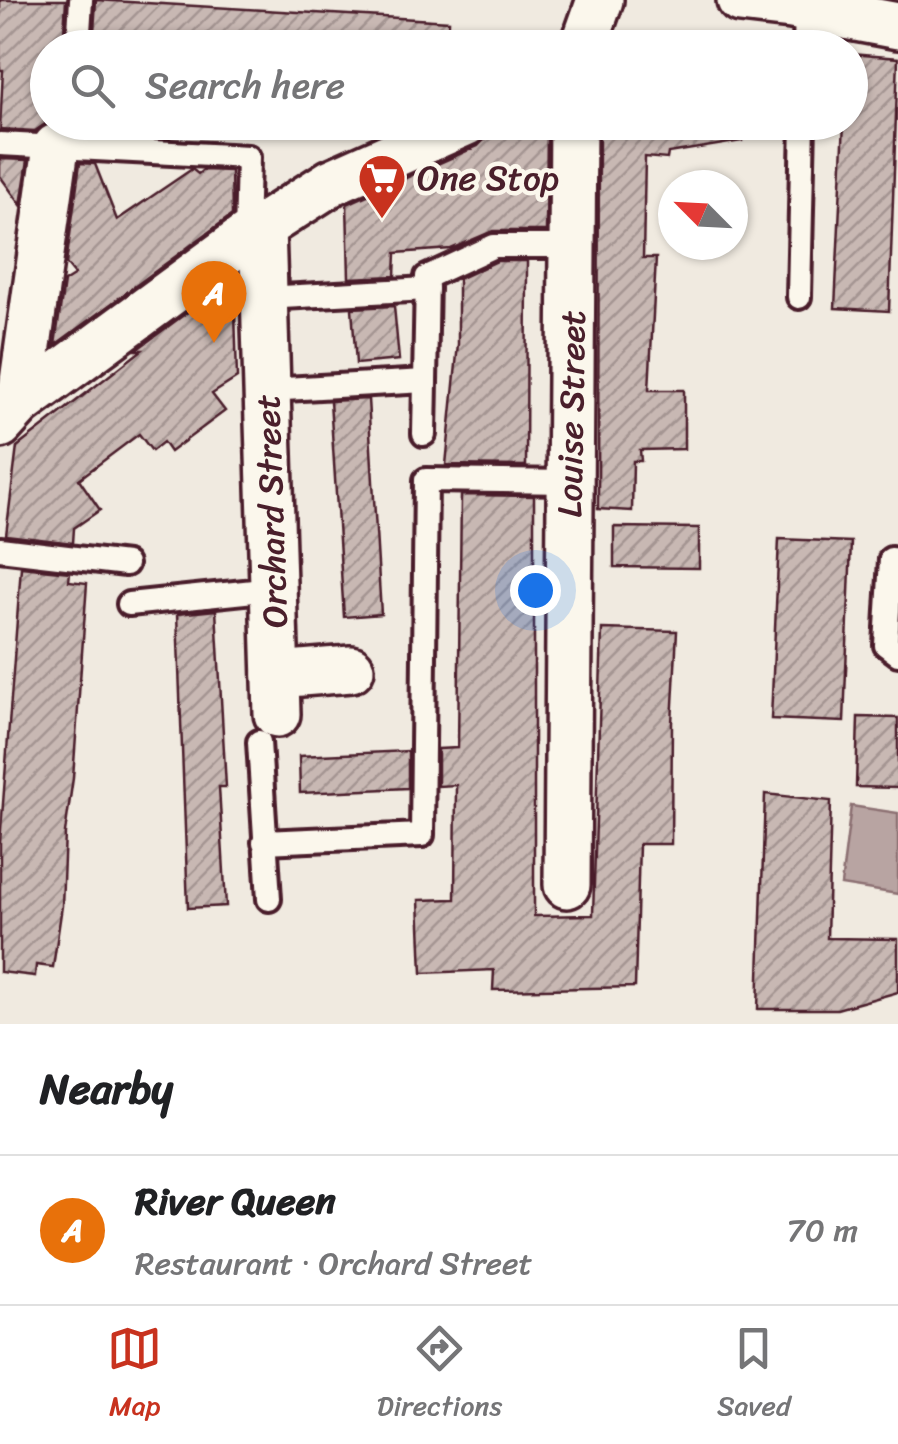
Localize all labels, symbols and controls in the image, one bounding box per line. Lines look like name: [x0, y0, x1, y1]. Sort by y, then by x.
search box: [30, 30, 868, 140]
text: Search here: [145, 52, 345, 119]
icon: search: [65, 58, 120, 113]
place label: One Stop: [417, 147, 559, 209]
supermarket icon: One Stop: [356, 152, 408, 220]
north arrow: [658, 170, 748, 260]
pin: A: [182, 260, 246, 343]
street label: Louise Street: [538, 310, 604, 518]
street label: Orchard Street: [236, 393, 306, 629]
your location: [510, 565, 561, 616]
text: Nearby: [40, 1052, 173, 1126]
text: River Queen: [135, 1168, 336, 1235]
text: A: [62, 1202, 83, 1259]
text: 70 m: [787, 1202, 858, 1259]
text: Restaurant · Orchard Street: [135, 1235, 532, 1292]
tab: Map: [107, 1321, 162, 1430]
tab: Directions: [377, 1321, 502, 1430]
tab: Saved: [717, 1321, 791, 1430]

